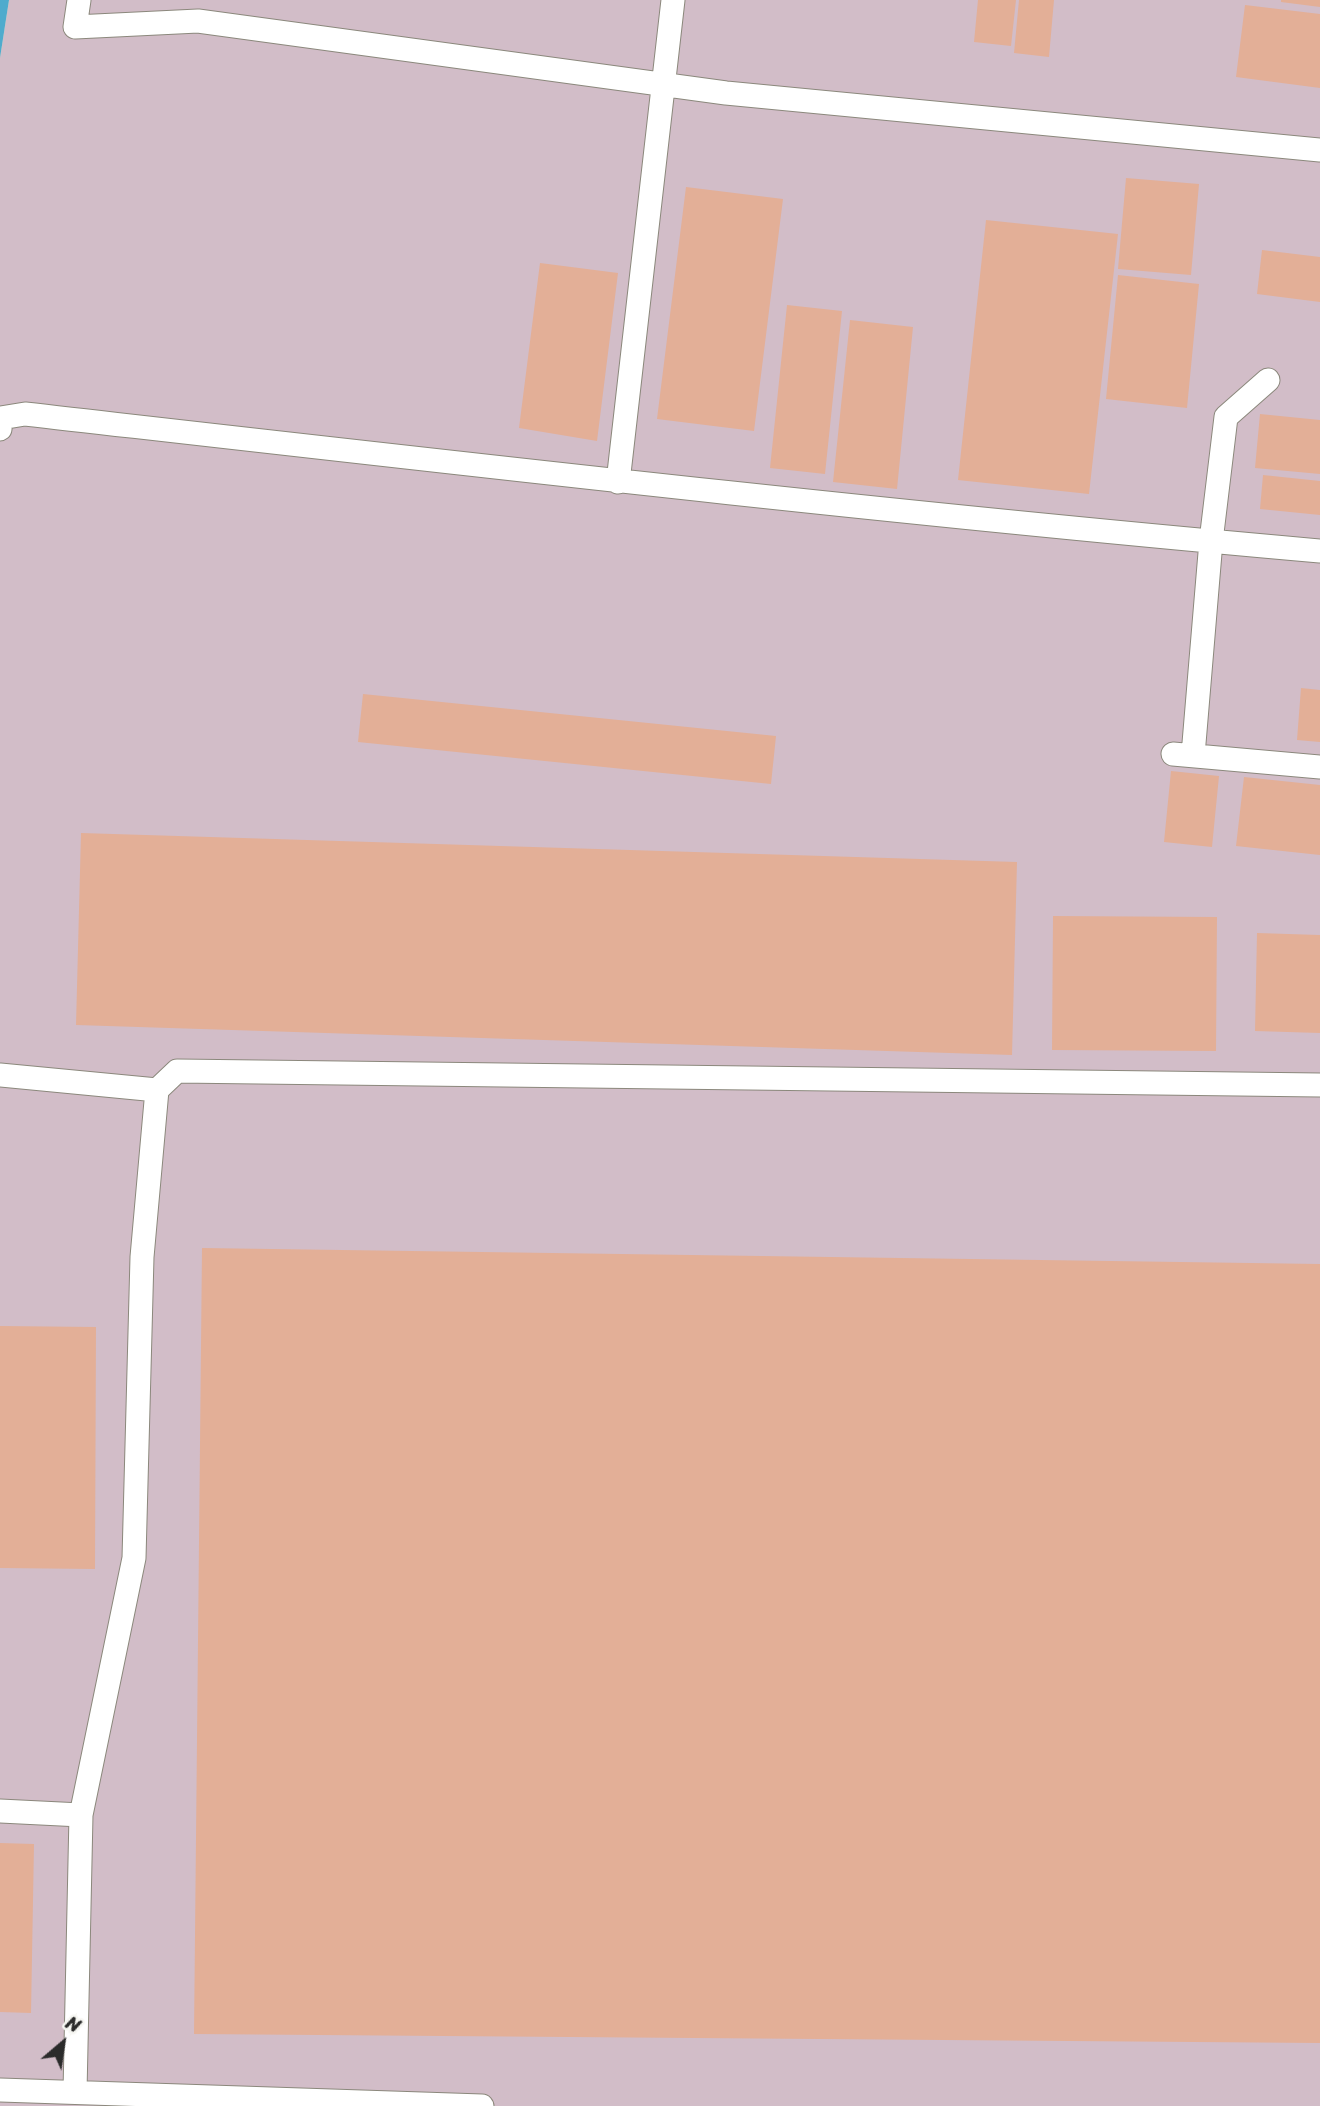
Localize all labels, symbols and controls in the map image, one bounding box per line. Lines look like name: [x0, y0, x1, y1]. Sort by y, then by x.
text: N: [60, 2007, 87, 2042]
north arrow: [28, 2008, 98, 2078]

